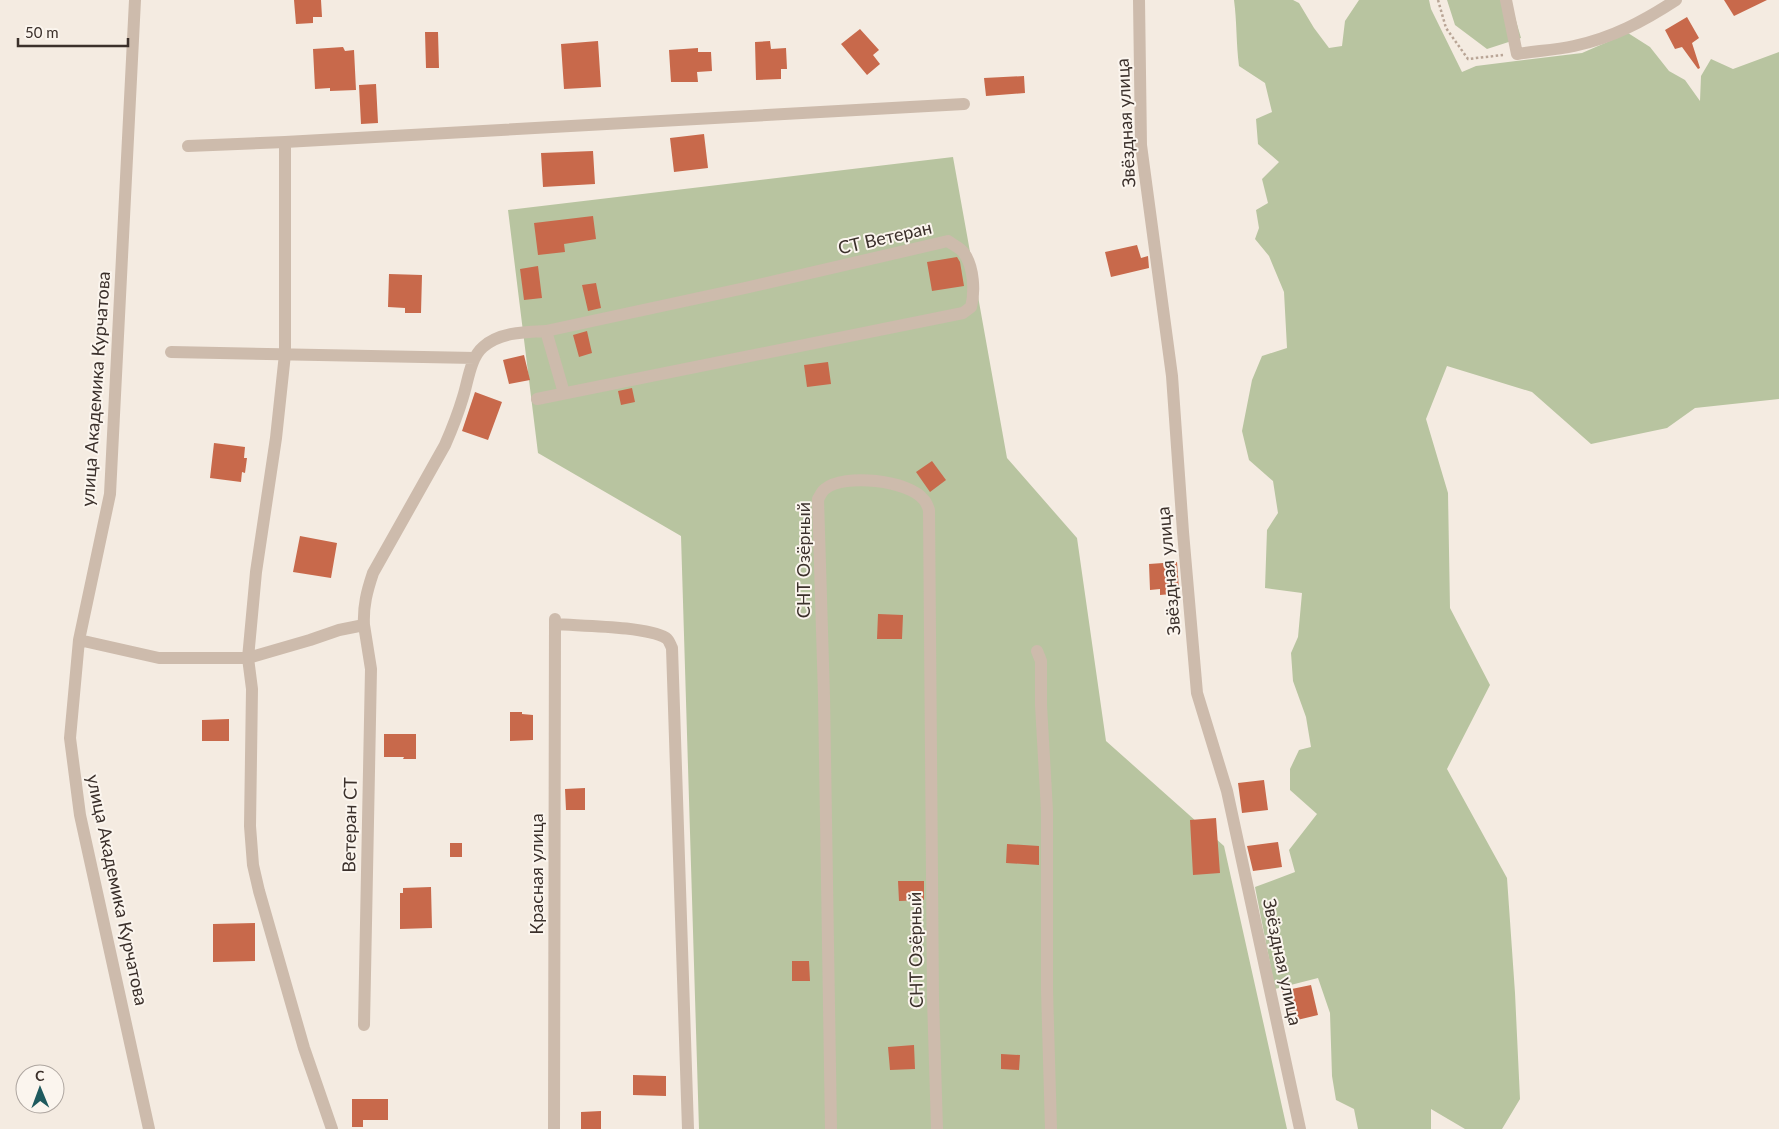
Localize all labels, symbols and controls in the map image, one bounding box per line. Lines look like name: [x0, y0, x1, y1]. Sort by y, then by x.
scale bar: [18, 15, 128, 47]
text: 50 m: [25, 23, 59, 41]
street label: Звёздная улица: [1111, 58, 1139, 188]
street label: СТ Ветеран: [836, 216, 934, 258]
street label: улица Академика Курчатова: [76, 271, 114, 507]
street label: СНТ Озёрный: [792, 502, 814, 618]
street label: Звёздная улица: [1151, 506, 1185, 637]
street label: улица Академика Курчатова: [83, 772, 153, 1007]
street label: Ветеран СТ: [337, 777, 361, 873]
street label: Красная улица: [525, 813, 547, 935]
street label: СНТ Озёрный: [903, 892, 927, 1008]
street label: Звёздная улица: [1259, 896, 1307, 1027]
north arrow: [15, 1064, 65, 1114]
text: С: [35, 1067, 45, 1084]

